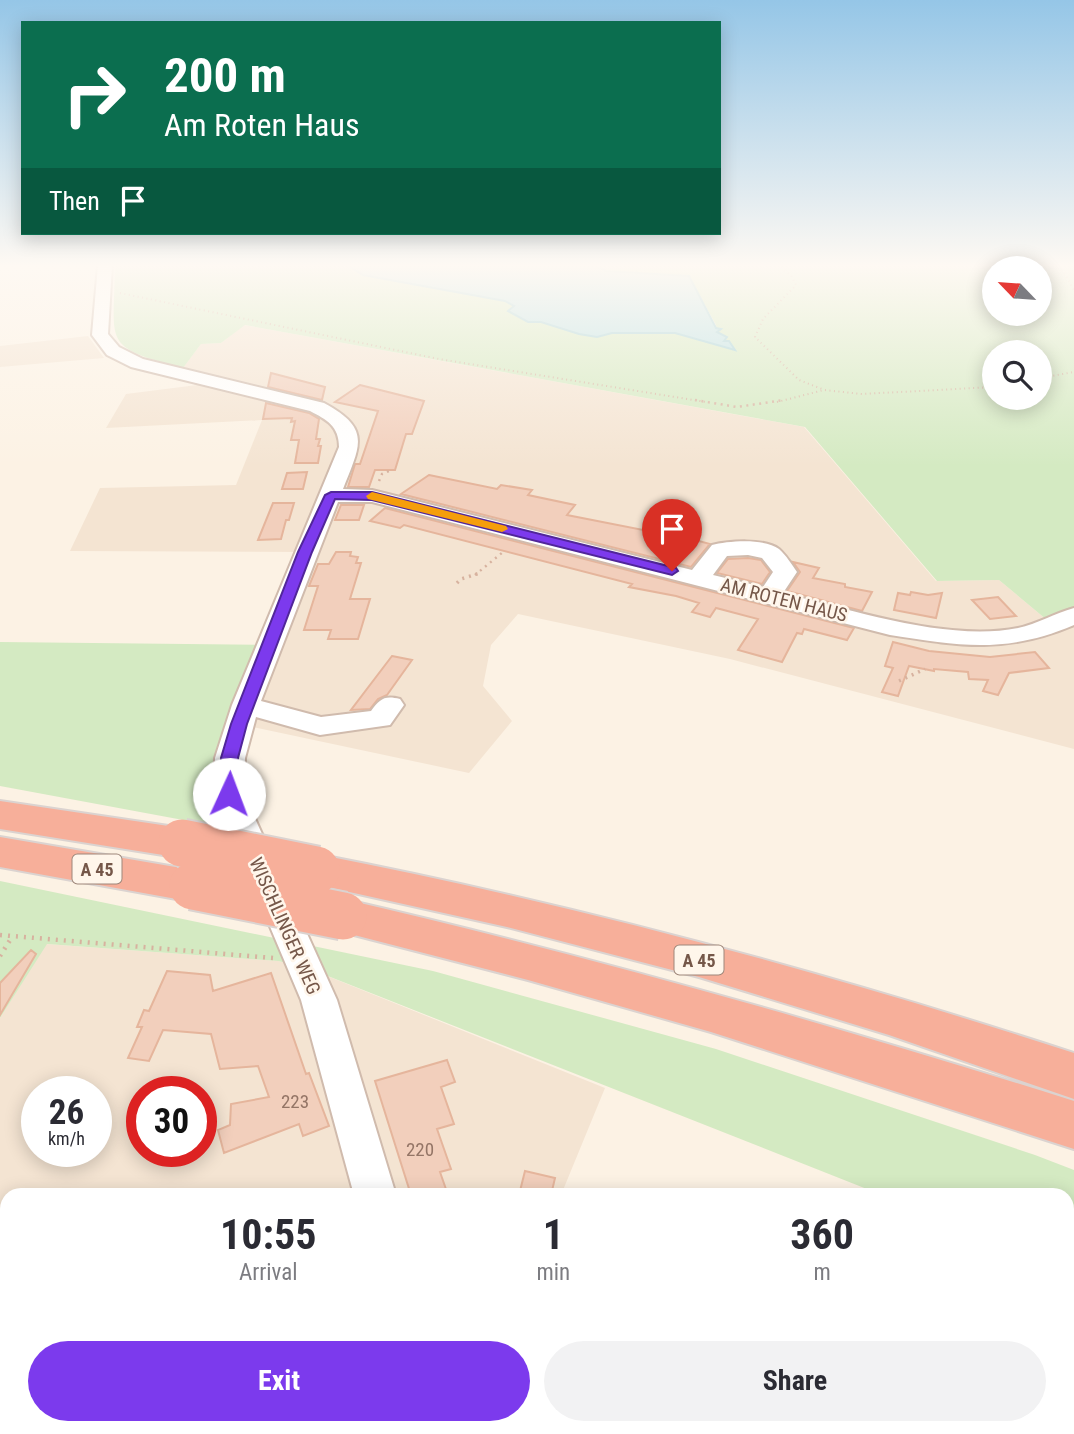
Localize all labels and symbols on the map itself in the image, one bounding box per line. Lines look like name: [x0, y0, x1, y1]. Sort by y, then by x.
north arrow: [982, 256, 1052, 326]
pin: [642, 499, 702, 571]
street label: AM ROTEN HAUS: [718, 573, 850, 627]
position arrow: [192, 757, 266, 831]
road number: A 45: [72, 854, 122, 884]
street label: WISCHLINGER WEG: [245, 854, 325, 998]
road number: A 45: [674, 945, 724, 974]
speed limit sign: 30: [126, 1076, 217, 1167]
house number: 223: [281, 1090, 309, 1113]
house number: 220: [406, 1138, 434, 1161]

